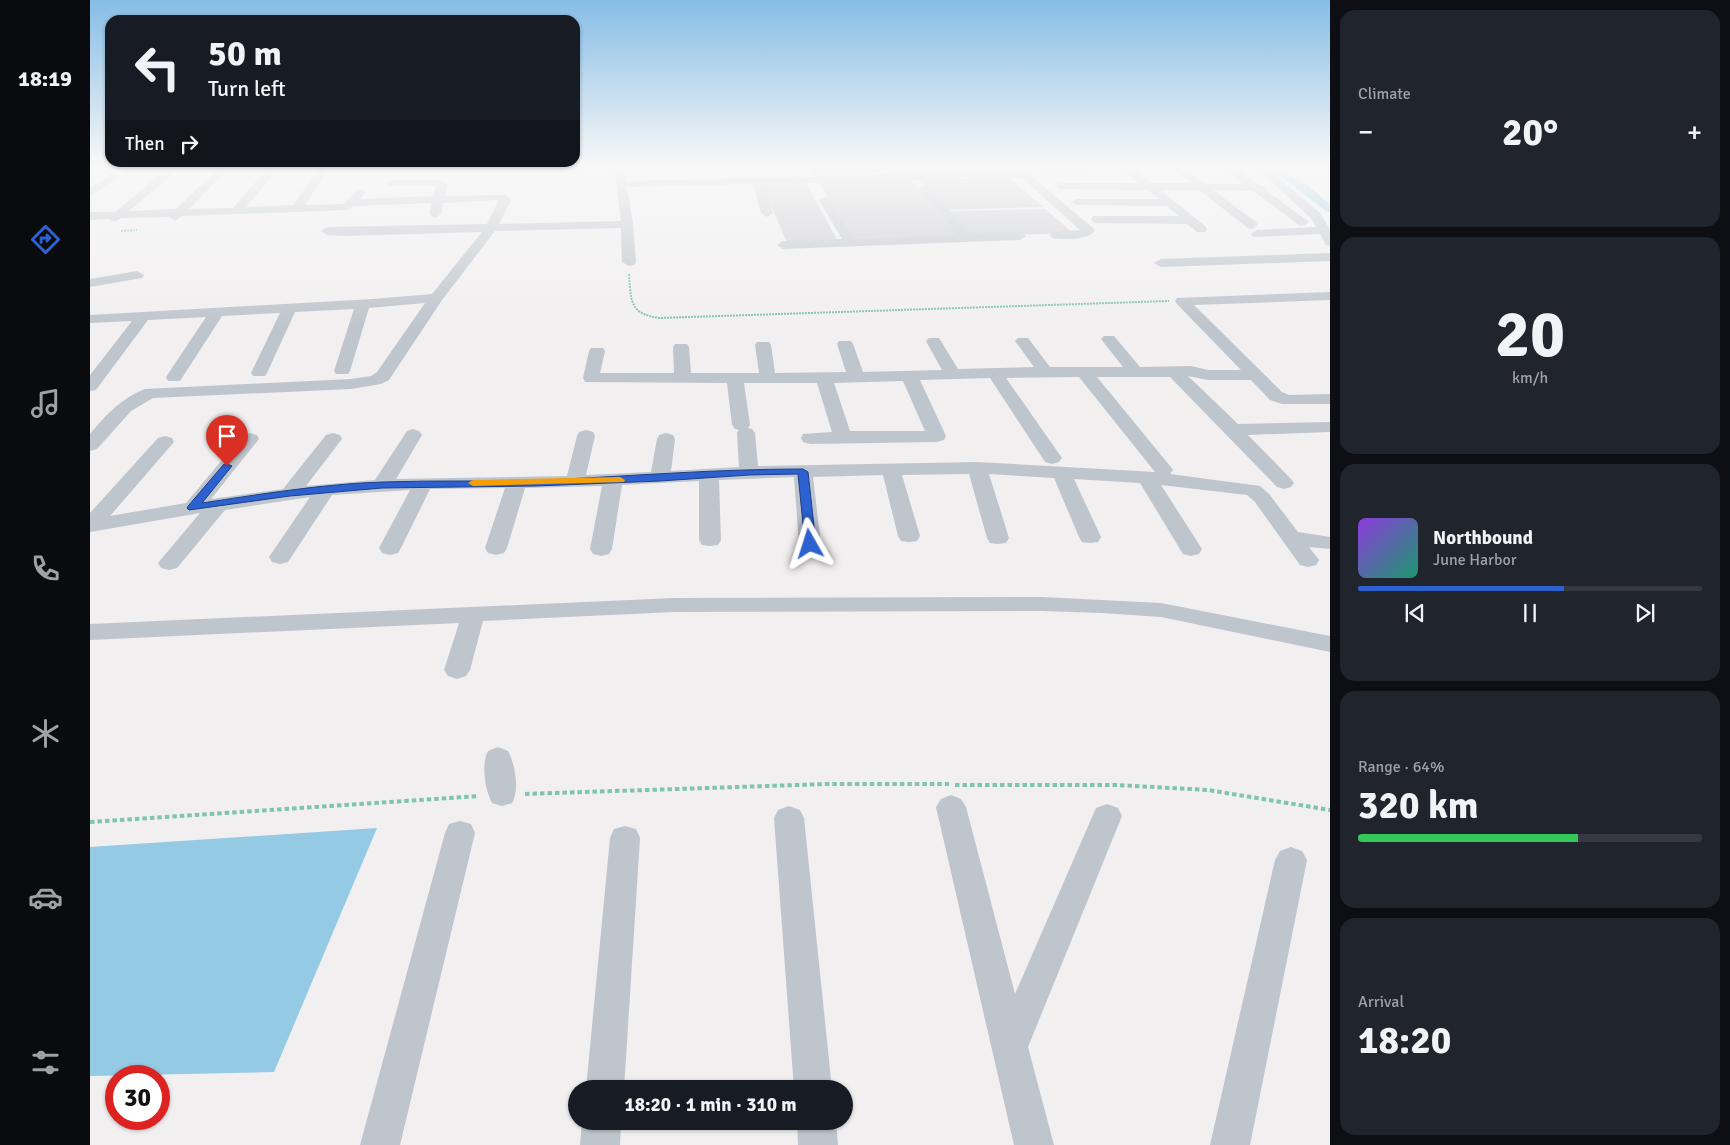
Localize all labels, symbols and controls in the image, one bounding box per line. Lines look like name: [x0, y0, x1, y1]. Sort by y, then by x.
text: 50 m: [208, 32, 282, 75]
icon: left: [125, 35, 190, 100]
text: 18:19: [18, 65, 72, 92]
text: Turn left: [208, 75, 286, 102]
text: Climate: [1358, 84, 1411, 104]
text: 20°: [1502, 109, 1558, 156]
text: −: [1358, 115, 1373, 149]
text: +: [1687, 115, 1702, 149]
icon: right: [175, 130, 203, 158]
text: Then: [125, 132, 165, 156]
icon: directions: [28, 222, 63, 257]
text: 20: [1495, 295, 1565, 375]
text: km/h: [1512, 368, 1548, 388]
icon: music: [28, 386, 63, 421]
pin: [206, 415, 248, 466]
icon: arrive: [213, 422, 241, 450]
position arrow: [783, 517, 835, 569]
text: Northbound: [1433, 526, 1533, 550]
text: June Harbor: [1433, 550, 1517, 570]
icon: phone: [28, 551, 63, 586]
icon: previous: [1401, 599, 1429, 627]
icon: pause: [1516, 599, 1544, 627]
icon: next: [1631, 599, 1659, 627]
icon: climate: [28, 716, 63, 751]
text: Range · 64%: [1358, 757, 1444, 777]
text: 320 km: [1358, 782, 1479, 829]
icon: car: [28, 880, 63, 915]
text: Arrival: [1358, 992, 1404, 1012]
text: 18:20: [1358, 1017, 1451, 1064]
icon: filters: [28, 1045, 63, 1080]
speed limit sign: 30: [105, 1065, 170, 1130]
text: 18:20 · 1 min · 310 m: [624, 1093, 797, 1117]

